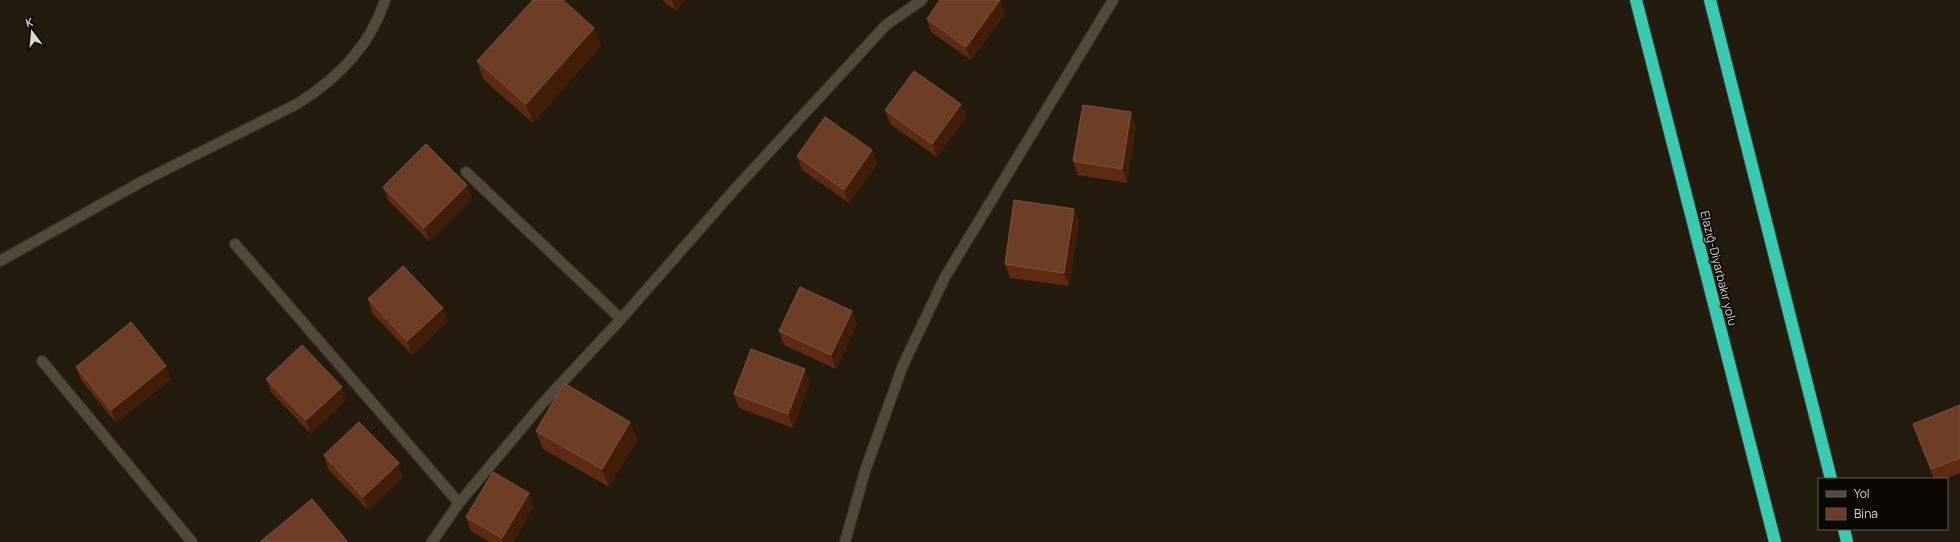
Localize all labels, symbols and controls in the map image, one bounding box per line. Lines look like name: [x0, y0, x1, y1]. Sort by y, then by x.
north arrow: [12, 12, 52, 52]
text: K: [24, 13, 35, 30]
street label: Elazığ-Diyarbakır yolu: [1696, 209, 1742, 327]
legend: [1818, 478, 1948, 530]
text: Yol: [1854, 485, 1870, 502]
text: Bina: [1854, 505, 1878, 522]

